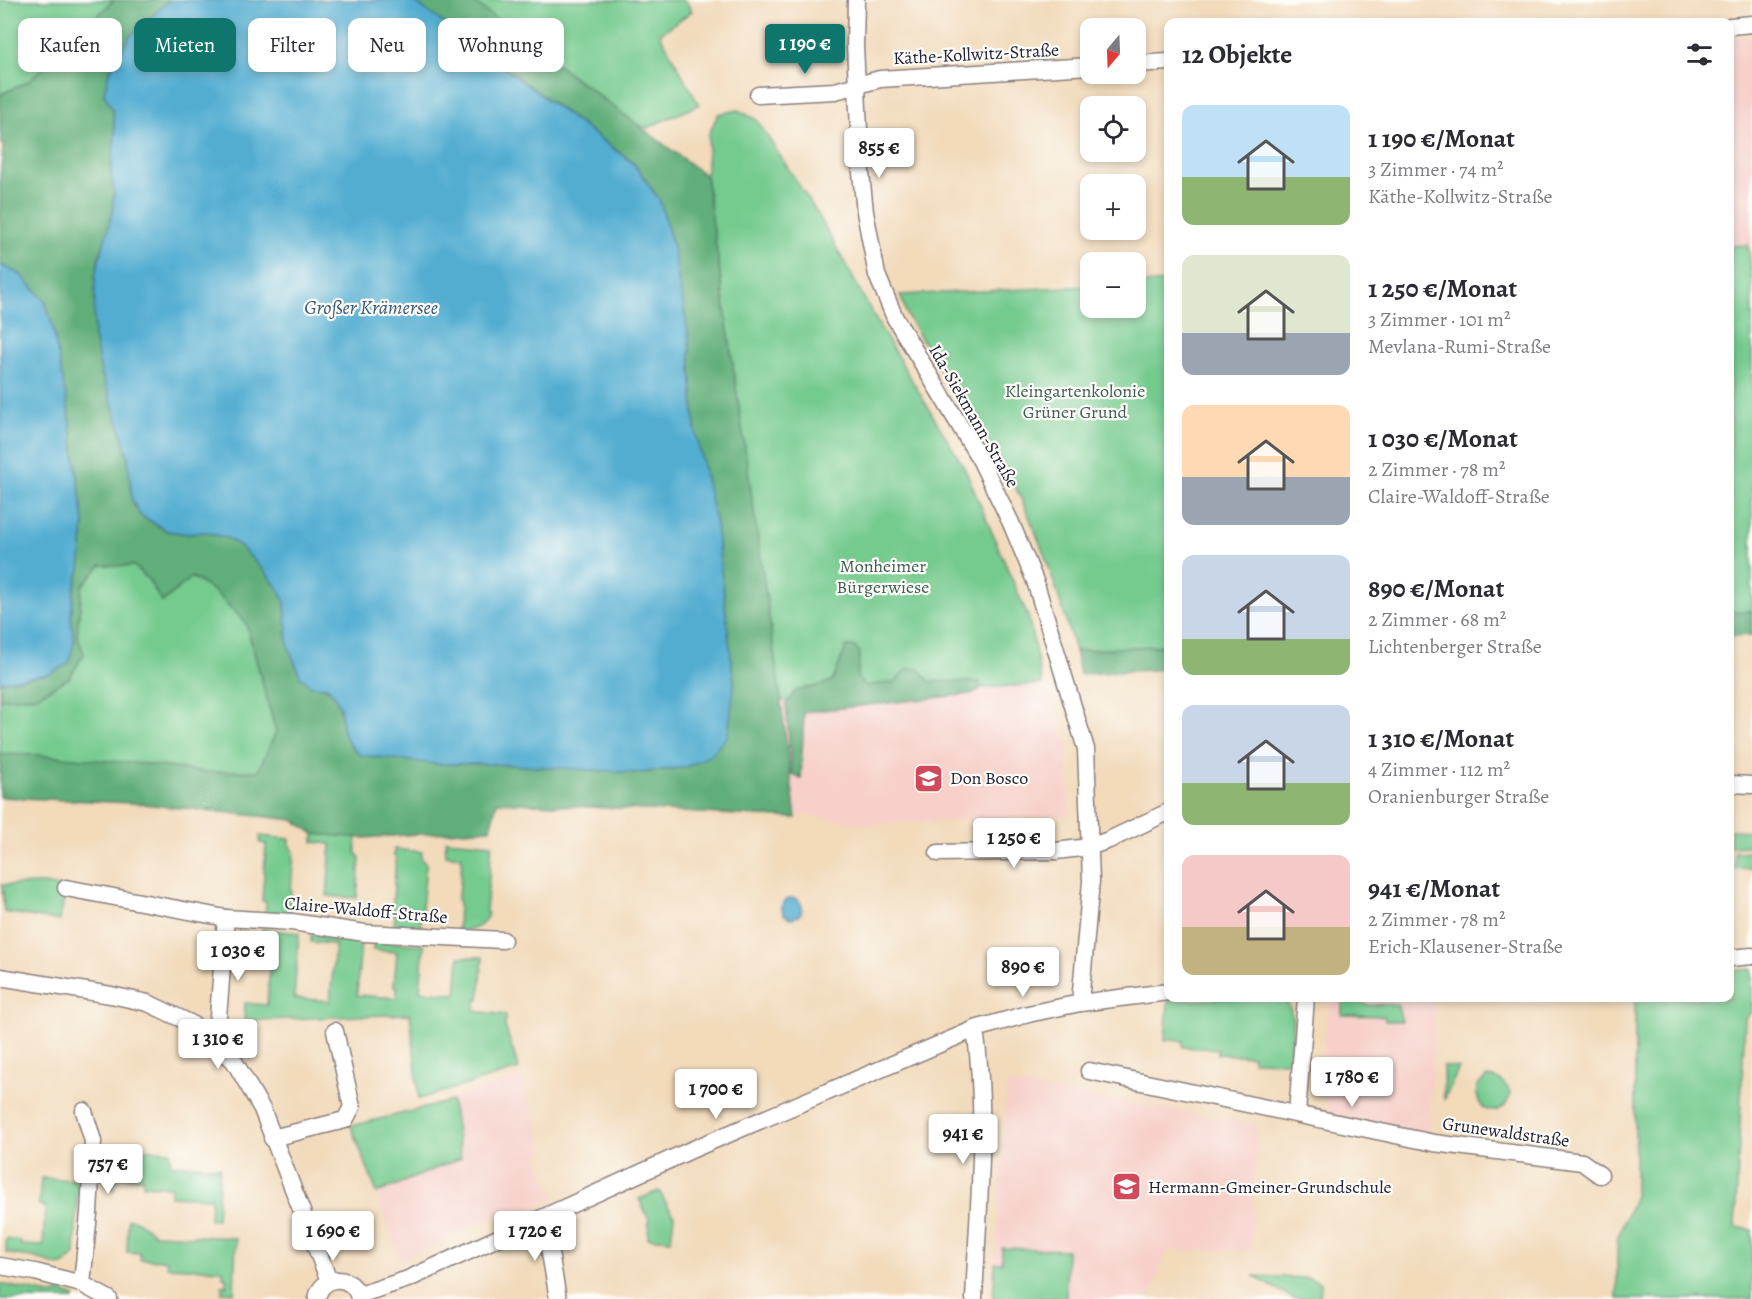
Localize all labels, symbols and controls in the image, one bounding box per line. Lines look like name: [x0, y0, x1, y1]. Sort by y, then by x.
chip: Kaufen: [18, 18, 122, 72]
chip: Mieten: [134, 18, 236, 72]
chip: Filter: [248, 18, 336, 72]
chip: Neu: [348, 18, 426, 72]
chip: Wohnung: [438, 18, 564, 72]
north arrow: [1080, 18, 1146, 84]
map controls: [1080, 18, 1146, 318]
pin: 1 190 €: [750, 24, 860, 75]
text: 1 190 €: [779, 30, 831, 57]
text: 12 Objekte: [1182, 37, 1292, 72]
street label: Käthe-Kollwitz-Straße: [892, 38, 1060, 70]
icon: filters: [1683, 38, 1716, 71]
button: locate: [1080, 96, 1146, 162]
text: 1 190 €/Monat: [1368, 121, 1515, 156]
pin: 855 €: [837, 128, 921, 179]
icon: home: [1230, 129, 1302, 201]
text: 855 €: [858, 134, 900, 161]
text: 3 Zimmer · 74 m²: [1368, 156, 1504, 183]
button: +: [1080, 174, 1146, 240]
text: Käthe-Kollwitz-Straße: [1368, 183, 1553, 210]
button: −: [1080, 252, 1146, 318]
text: 1 250 €/Monat: [1368, 271, 1517, 306]
icon: home: [1230, 279, 1302, 351]
water label: Großer Krämersee: [304, 294, 438, 321]
text: 3 Zimmer · 101 m²: [1368, 306, 1511, 333]
text: Mevlana-Rumi-Straße: [1368, 333, 1551, 360]
street label: Ida-Siekmann-Straße: [923, 340, 1025, 492]
park label: Kleingartenkolonie Grüner Grund: [1005, 379, 1145, 424]
text: 1 030 €/Monat: [1368, 421, 1518, 456]
icon: home: [1230, 429, 1302, 501]
text: 2 Zimmer · 78 m²: [1368, 456, 1506, 483]
text: Claire-Waldoff-Straße: [1368, 483, 1550, 510]
park label: Monheimer Bürgerwiese: [837, 554, 929, 599]
text: 890 €/Monat: [1368, 571, 1504, 606]
icon: home: [1230, 579, 1302, 651]
text: 2 Zimmer · 68 m²: [1368, 606, 1506, 633]
text: Lichtenberger Straße: [1368, 633, 1542, 660]
text: 1 310 €/Monat: [1368, 721, 1514, 756]
icon: home: [1230, 729, 1302, 801]
text: 4 Zimmer · 112 m²: [1368, 756, 1510, 783]
school or university icon: Don Bosco: [913, 762, 945, 794]
place label: Don Bosco: [950, 766, 1028, 790]
text: Oranienburger Straße: [1368, 783, 1549, 810]
pin: 1 250 €: [959, 818, 1069, 869]
text: 1 250 €: [987, 824, 1041, 851]
text: 941 €/Monat: [1368, 871, 1500, 906]
icon: home: [1230, 879, 1302, 951]
street label: Claire-Waldoff-Straße: [284, 891, 448, 929]
text: 2 Zimmer · 78 m²: [1368, 906, 1506, 933]
pin: 1 030 €: [183, 931, 293, 982]
text: Erich-Klausener-Straße: [1368, 933, 1563, 960]
text: 1 030 €: [211, 937, 265, 964]
pin: 890 €: [981, 947, 1065, 998]
text: 890 €: [1001, 953, 1045, 980]
pin: 1 310 €: [163, 1019, 273, 1070]
text: 1 310 €: [192, 1025, 244, 1052]
pin: 1 780 €: [1297, 1057, 1407, 1108]
text: 1 780 €: [1325, 1063, 1379, 1090]
pin: 1 700 €: [661, 1069, 771, 1120]
text: 1 700 €: [689, 1075, 743, 1102]
street label: Grunewaldstraße: [1441, 1111, 1571, 1153]
pin: 941 €: [921, 1114, 1005, 1165]
text: 941 €: [943, 1120, 983, 1147]
pin: 757 €: [66, 1144, 150, 1195]
text: 757 €: [88, 1150, 128, 1177]
school or university icon: Hermann-Gmeiner-Grundschule: [1111, 1171, 1143, 1203]
place label: Hermann-Gmeiner-Grundschule: [1148, 1175, 1392, 1199]
pin: 1 690 €: [278, 1211, 388, 1262]
pin: 1 720 €: [480, 1211, 590, 1262]
text: 1 690 €: [306, 1217, 360, 1244]
text: 1 720 €: [508, 1217, 562, 1244]

